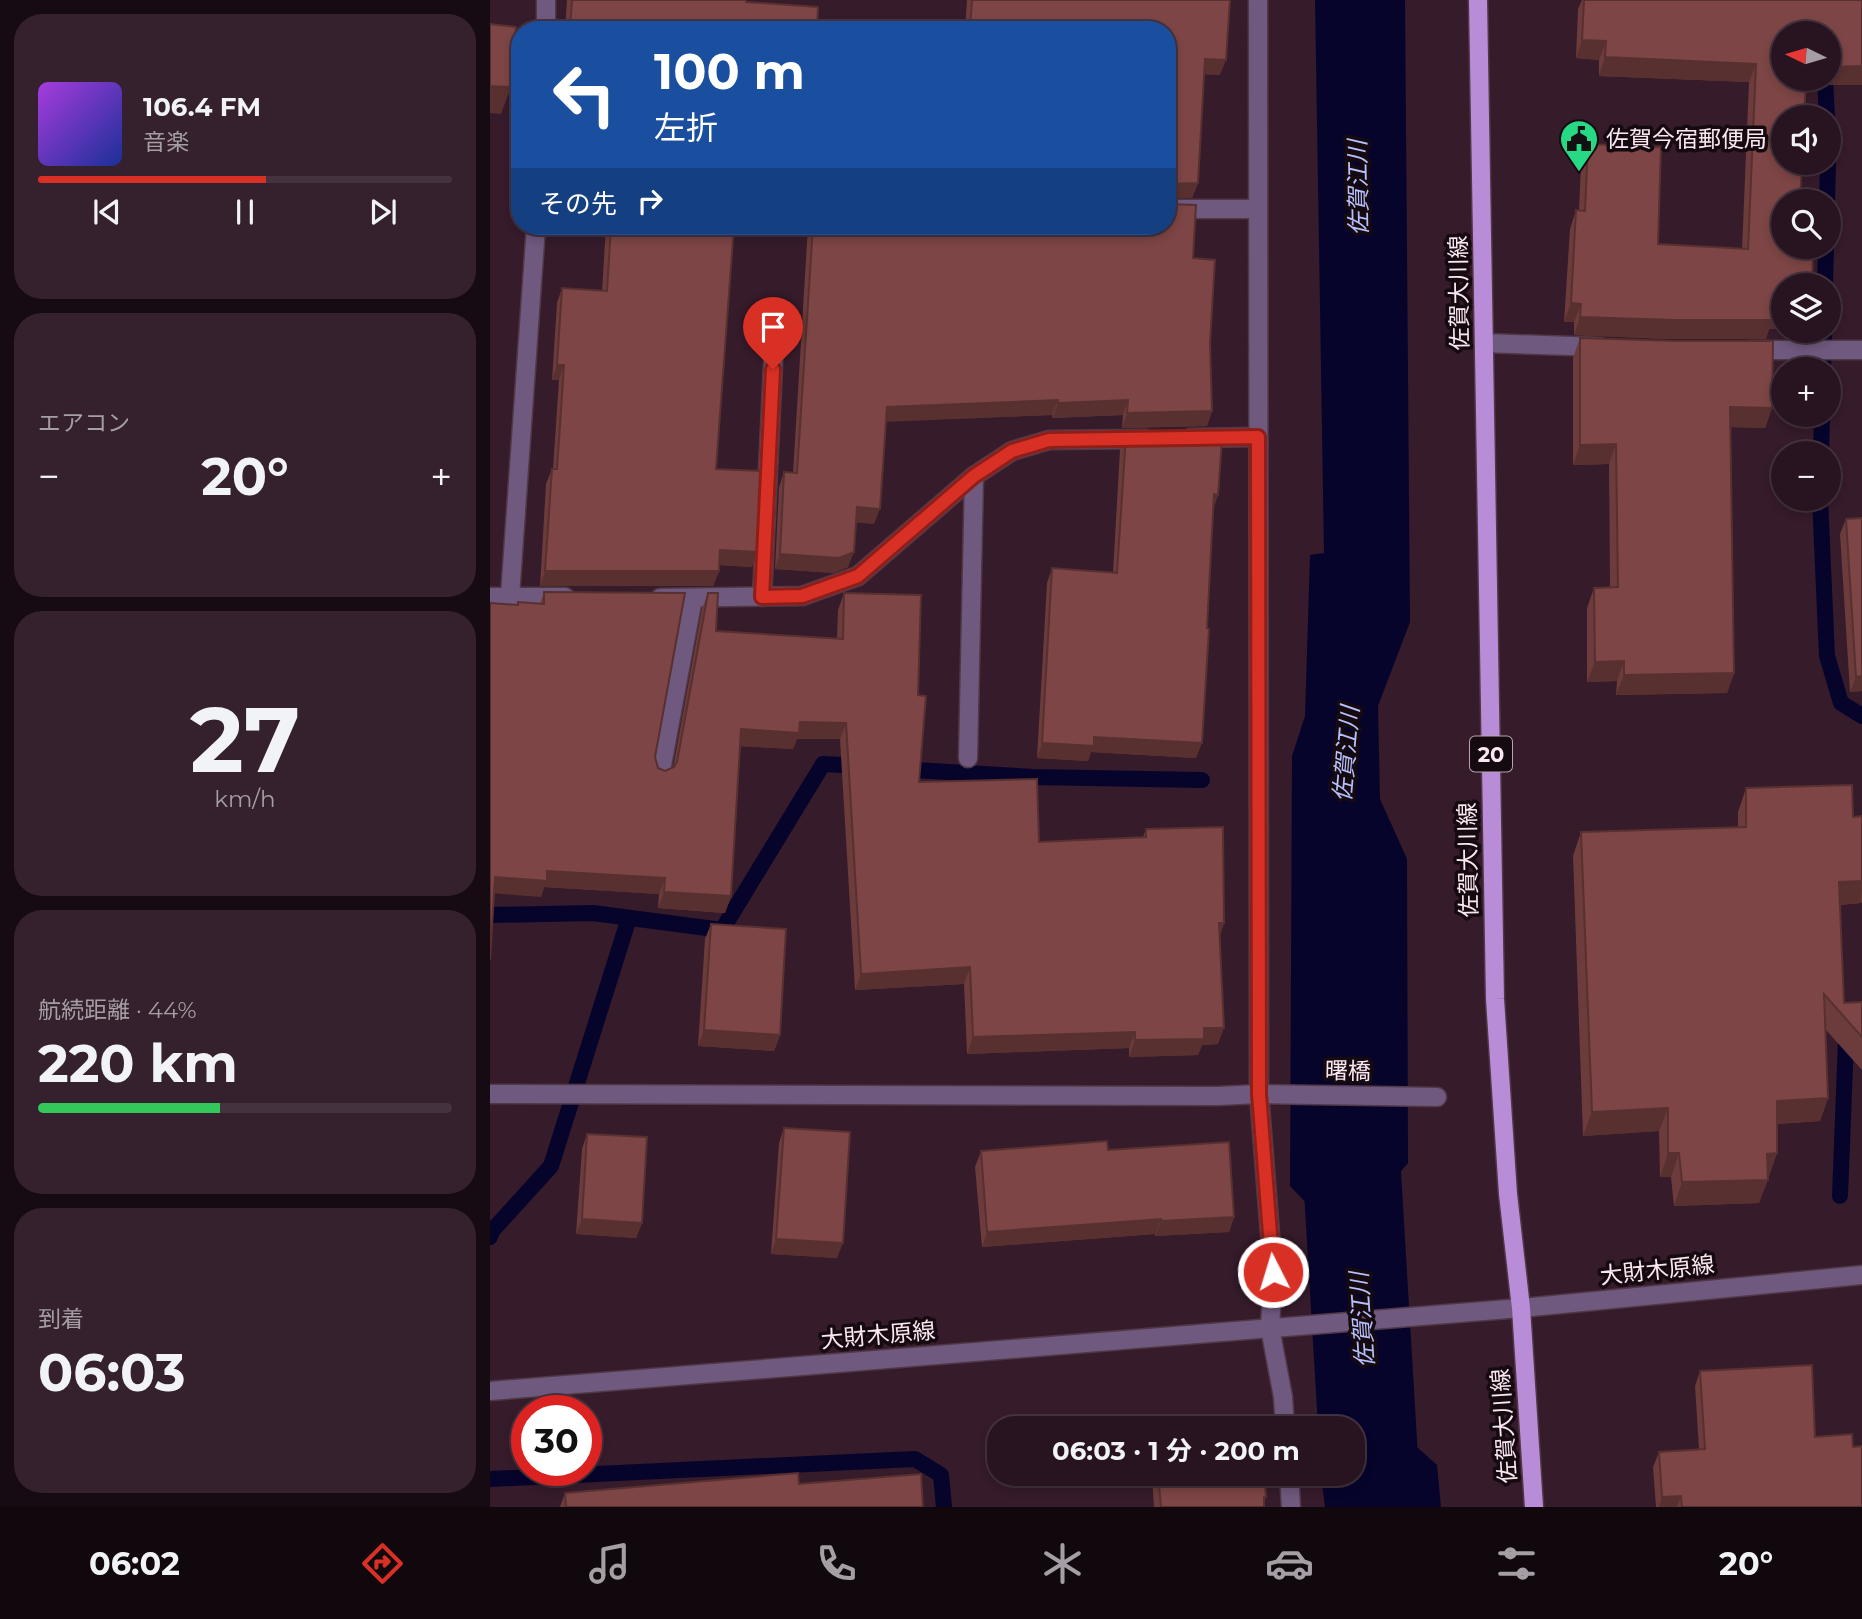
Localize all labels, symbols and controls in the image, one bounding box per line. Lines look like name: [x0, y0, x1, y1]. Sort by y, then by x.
north arrow: [1771, 21, 1841, 91]
map controls: [1771, 21, 1841, 511]
text: 100 m: [654, 42, 805, 101]
icon: left: [539, 49, 630, 140]
text: 106.4 FM: [143, 91, 261, 123]
button: sound: [1771, 105, 1841, 175]
text: 左折: [654, 108, 718, 147]
public building icon: 佐賀今宿郵便局: [1558, 118, 1600, 173]
place label: 佐賀今宿郵便局: [1606, 125, 1767, 153]
text: 音楽: [143, 128, 189, 156]
water label: 佐賀江川: [1343, 137, 1373, 236]
icon: right: [631, 182, 669, 220]
text: その先: [539, 188, 617, 220]
button: search: [1771, 189, 1841, 259]
icon: previous: [88, 193, 126, 231]
icon: pause: [226, 193, 264, 231]
icon: next: [364, 193, 402, 231]
street label: 佐賀大川線: [1444, 235, 1474, 351]
button: layers: [1771, 273, 1841, 343]
pin: [743, 297, 803, 369]
icon: arrive: [754, 308, 792, 346]
button: +: [1771, 357, 1841, 427]
text: エアコン: [38, 409, 130, 437]
button: −: [1771, 441, 1841, 511]
text: 20°: [201, 445, 289, 508]
text: −: [38, 453, 60, 500]
text: +: [430, 453, 452, 500]
text: 27: [190, 684, 300, 795]
water label: 佐賀江川: [1327, 702, 1365, 803]
road number: 20: [1470, 736, 1512, 772]
text: km/h: [214, 785, 276, 813]
street label: 佐賀大川線: [1453, 802, 1483, 918]
text: 航続距離 · 44%: [38, 996, 197, 1024]
text: 220 km: [38, 1032, 238, 1095]
street label: 曙橋: [1325, 1057, 1371, 1085]
position arrow: [1236, 1235, 1310, 1309]
street label: 大財木原線: [1598, 1250, 1716, 1290]
water label: 佐賀江川: [1344, 1268, 1380, 1369]
text: 到着: [38, 1305, 84, 1333]
street label: 大財木原線: [819, 1316, 937, 1354]
text: 06:03: [38, 1341, 186, 1404]
street label: 佐賀大川線: [1486, 1368, 1522, 1484]
speed limit sign: 30: [511, 1395, 602, 1486]
text: 06:03 · 1 分 · 200 m: [1052, 1435, 1300, 1467]
icon: directions: [358, 1539, 407, 1588]
icon: music: [585, 1539, 634, 1588]
icon: phone: [812, 1539, 861, 1588]
icon: climate: [1038, 1539, 1087, 1588]
icon: car: [1265, 1539, 1314, 1588]
icon: filters: [1492, 1539, 1541, 1588]
text: 06:02: [89, 1544, 180, 1583]
text: 20°: [1719, 1544, 1773, 1583]

